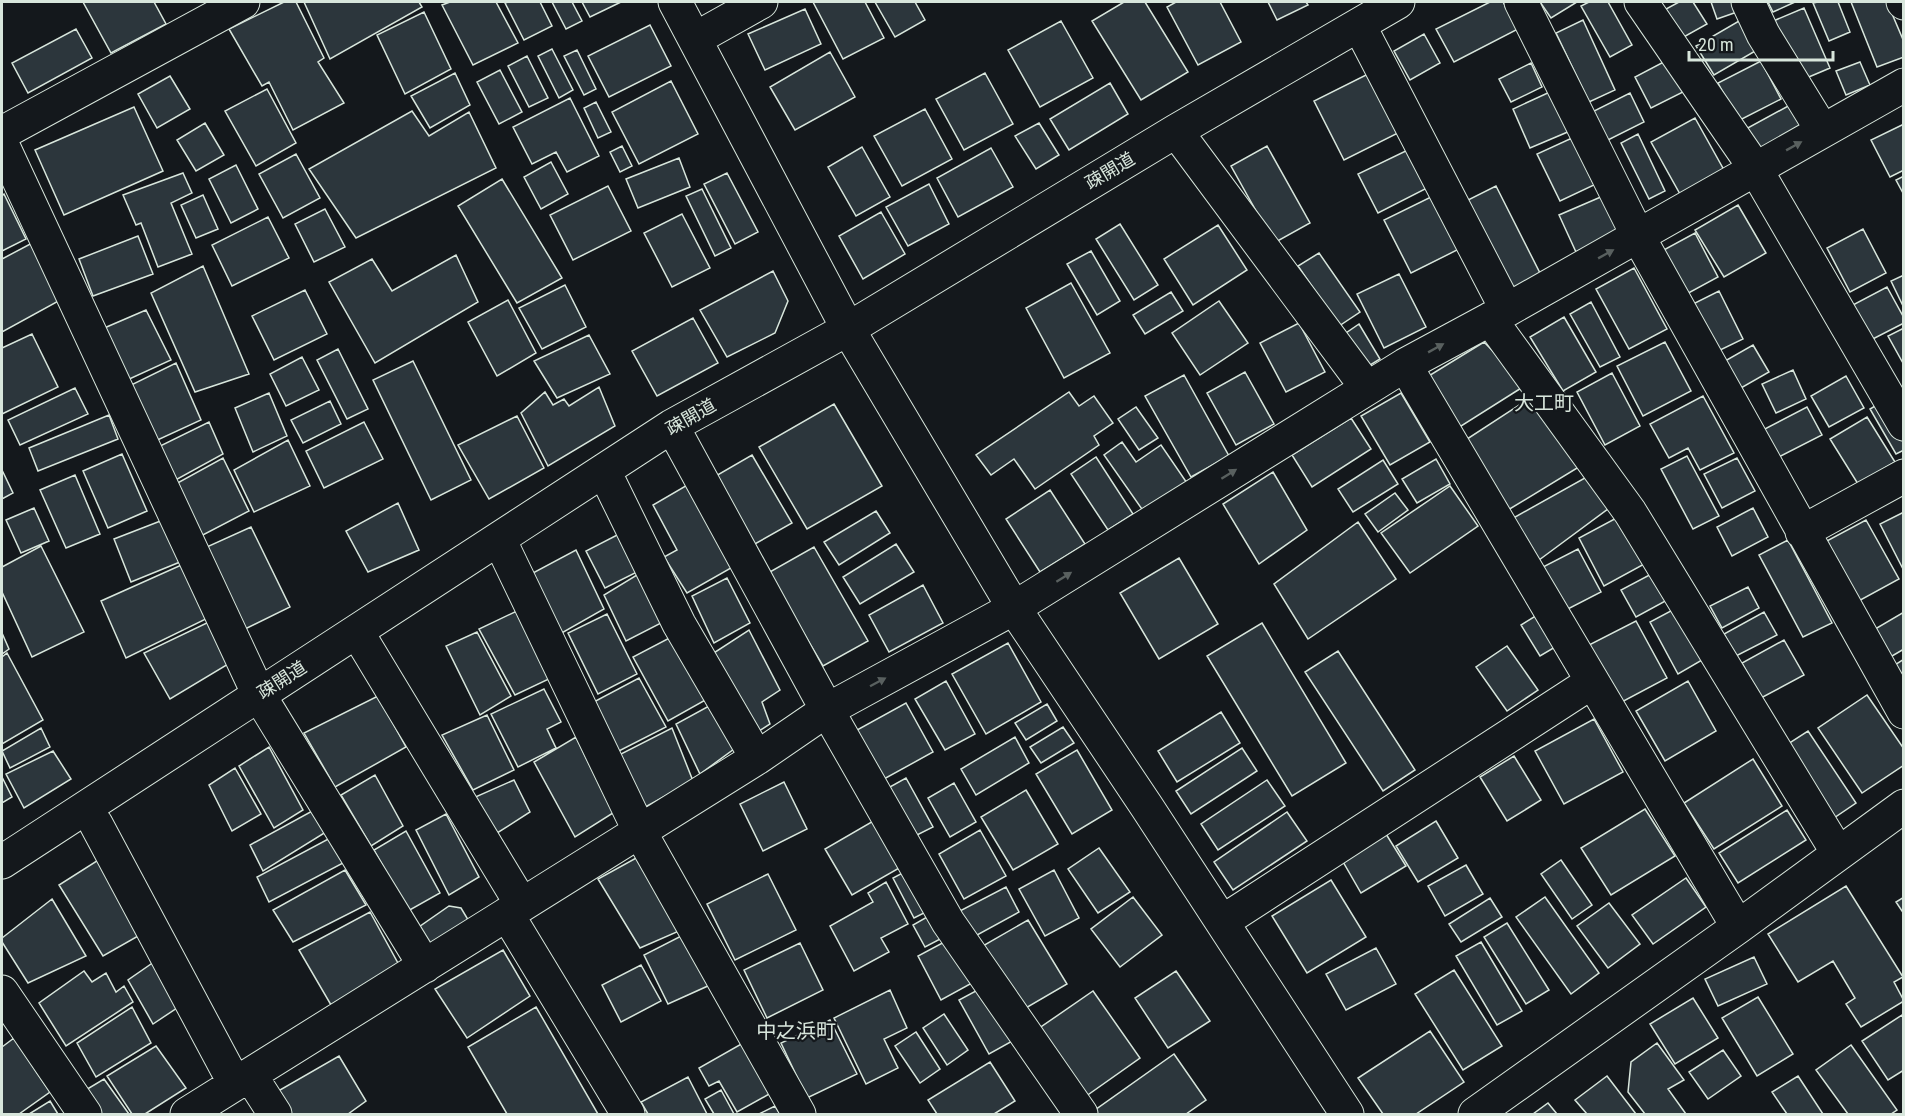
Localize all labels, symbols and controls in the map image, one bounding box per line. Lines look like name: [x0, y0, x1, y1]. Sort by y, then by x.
scale bar: [1689, 24, 1833, 62]
text: 20 m: [1698, 34, 1733, 55]
one-way arrow: [1785, 141, 1802, 151]
street label: 疎開道: [1081, 148, 1138, 193]
one-way arrow: [1598, 248, 1614, 259]
one-way arrow: [1428, 343, 1445, 353]
district label: 大工町: [1514, 391, 1574, 415]
street label: 疎開道: [662, 394, 719, 439]
one-way arrow: [1221, 469, 1237, 480]
one-way arrow: [1056, 572, 1072, 583]
street label: 疎開道: [253, 656, 310, 703]
one-way arrow: [870, 677, 887, 687]
district label: 中之浜町: [756, 1019, 836, 1043]

